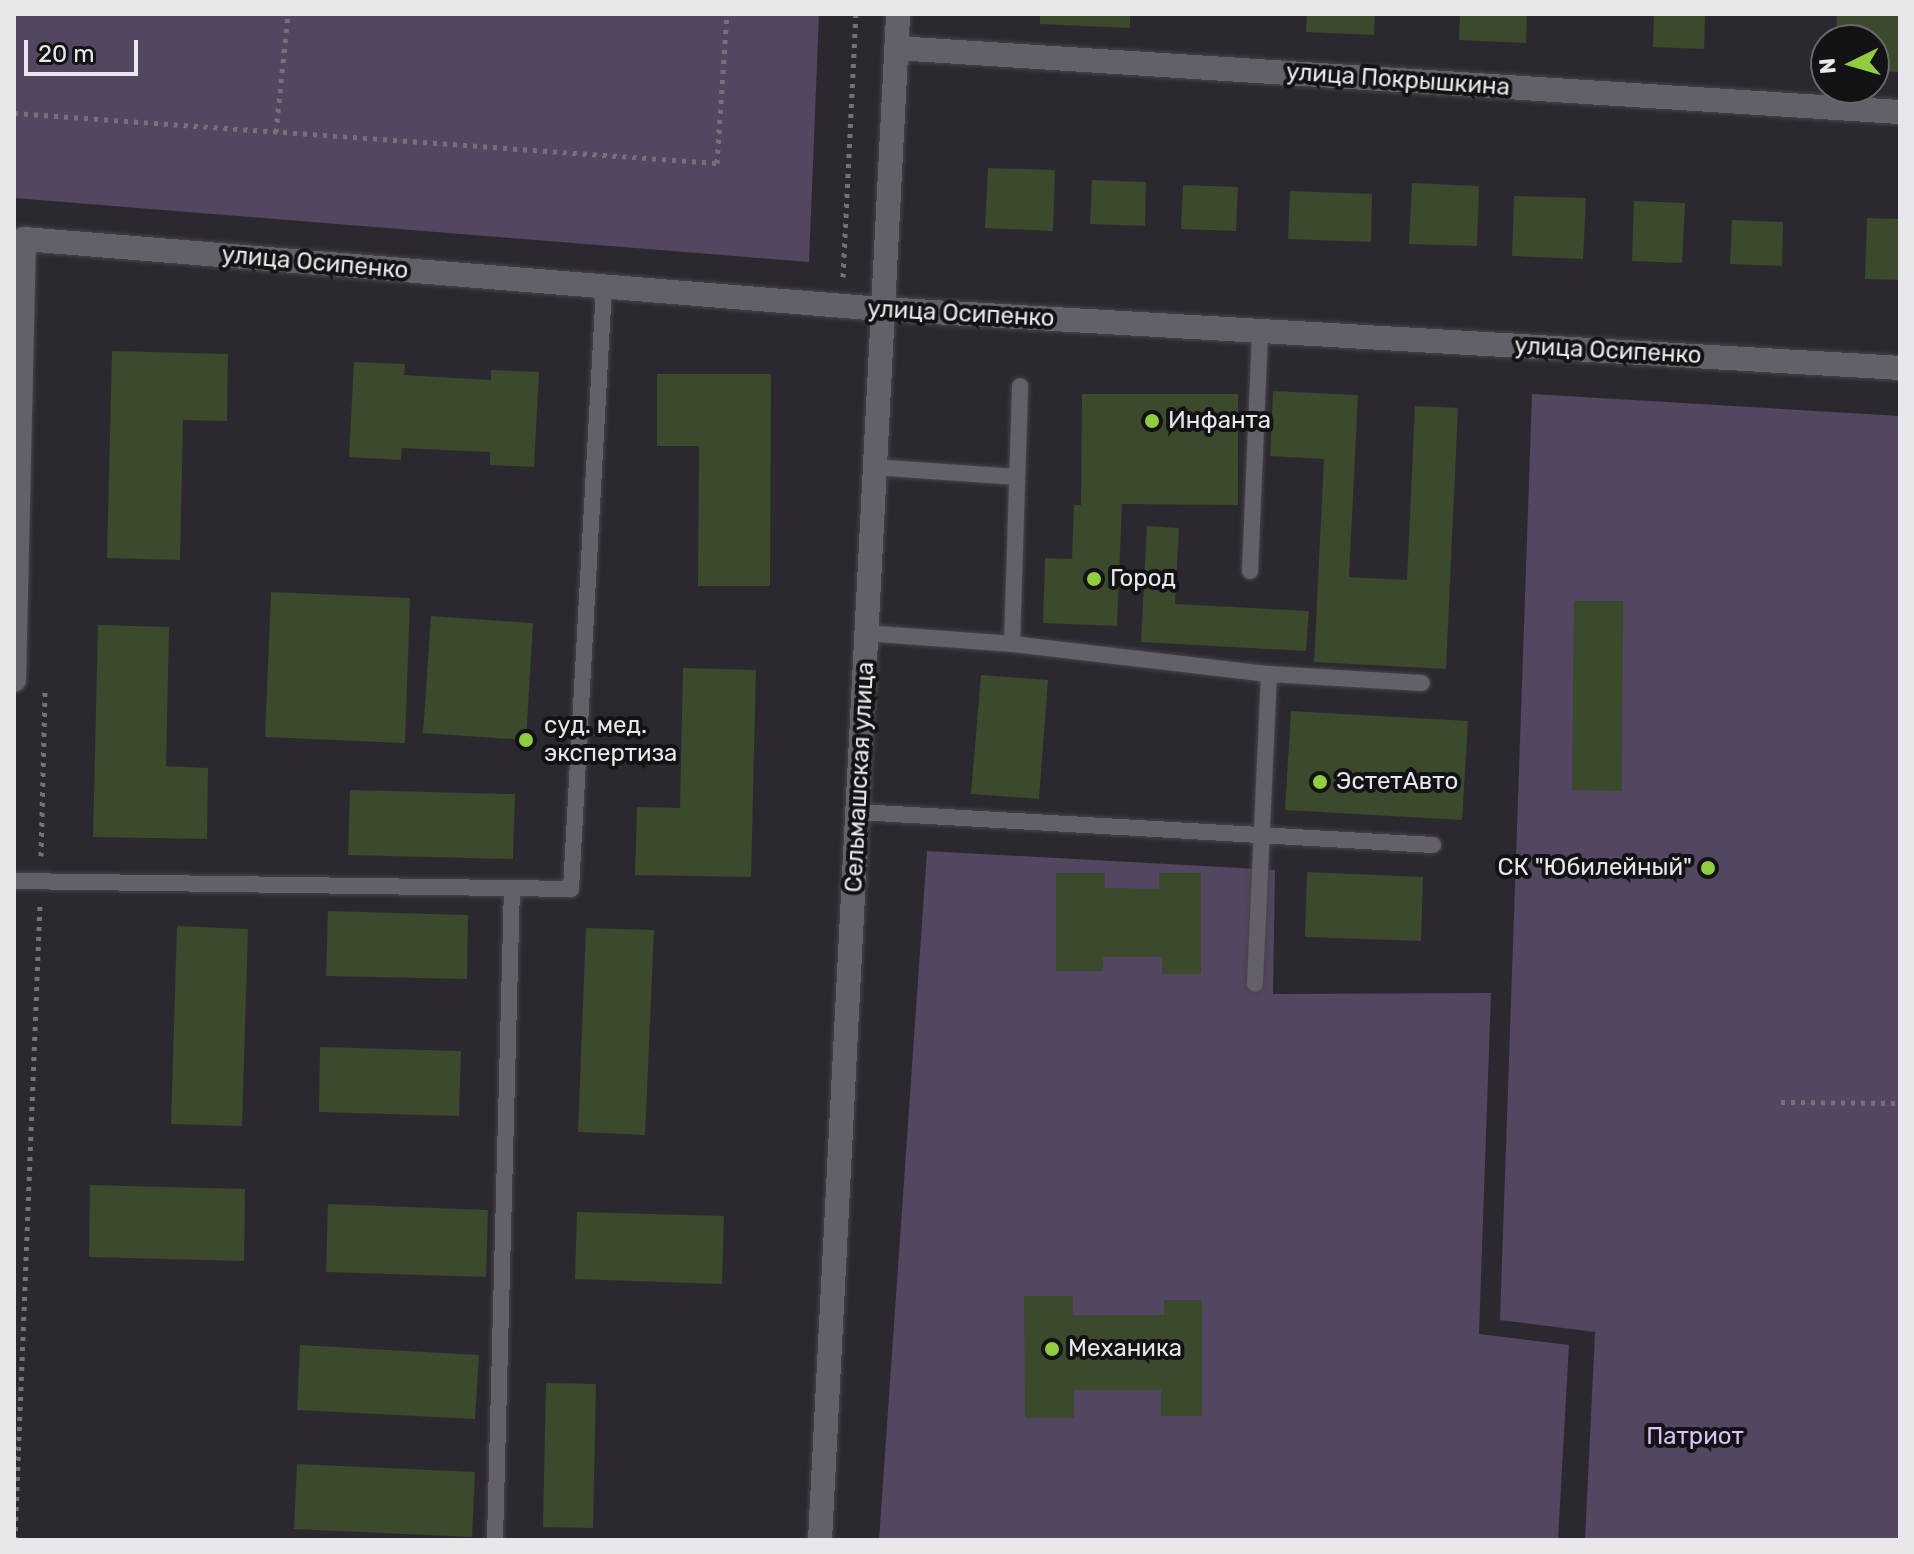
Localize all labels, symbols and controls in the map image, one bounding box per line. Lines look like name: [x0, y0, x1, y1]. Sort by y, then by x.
scale bar: [28, 24, 142, 74]
north arrow: [1810, 24, 1890, 104]
text: 20 m: [38, 40, 95, 68]
text: N: [1813, 57, 1842, 75]
street label: улица Покрышкина: [1285, 58, 1511, 102]
street label: улица Осипенко: [220, 240, 410, 286]
street label: улица Осипенко: [867, 295, 1055, 333]
street label: улица Осипенко: [1514, 332, 1702, 370]
place label: Инфанта: [1168, 407, 1271, 435]
marker: Инфанта: [1143, 412, 1161, 430]
place label: Город: [1110, 565, 1176, 593]
marker: Город: [1085, 570, 1103, 588]
street label: Сельмашская улица: [840, 661, 880, 893]
place label: суд. мед. экспертиза: [544, 712, 677, 768]
marker: суд. мед. экспертиза: [515, 729, 537, 751]
place label: ЭстетАвто: [1336, 768, 1458, 796]
marker: ЭстетАвто: [1311, 773, 1329, 791]
place label: СК "Юбилейный": [1497, 854, 1692, 882]
marker: СК "Юбилейный": [1699, 859, 1717, 877]
place label: Механика: [1068, 1335, 1182, 1363]
marker: Механика: [1043, 1340, 1061, 1358]
park label: Патриот: [1646, 1423, 1744, 1451]

